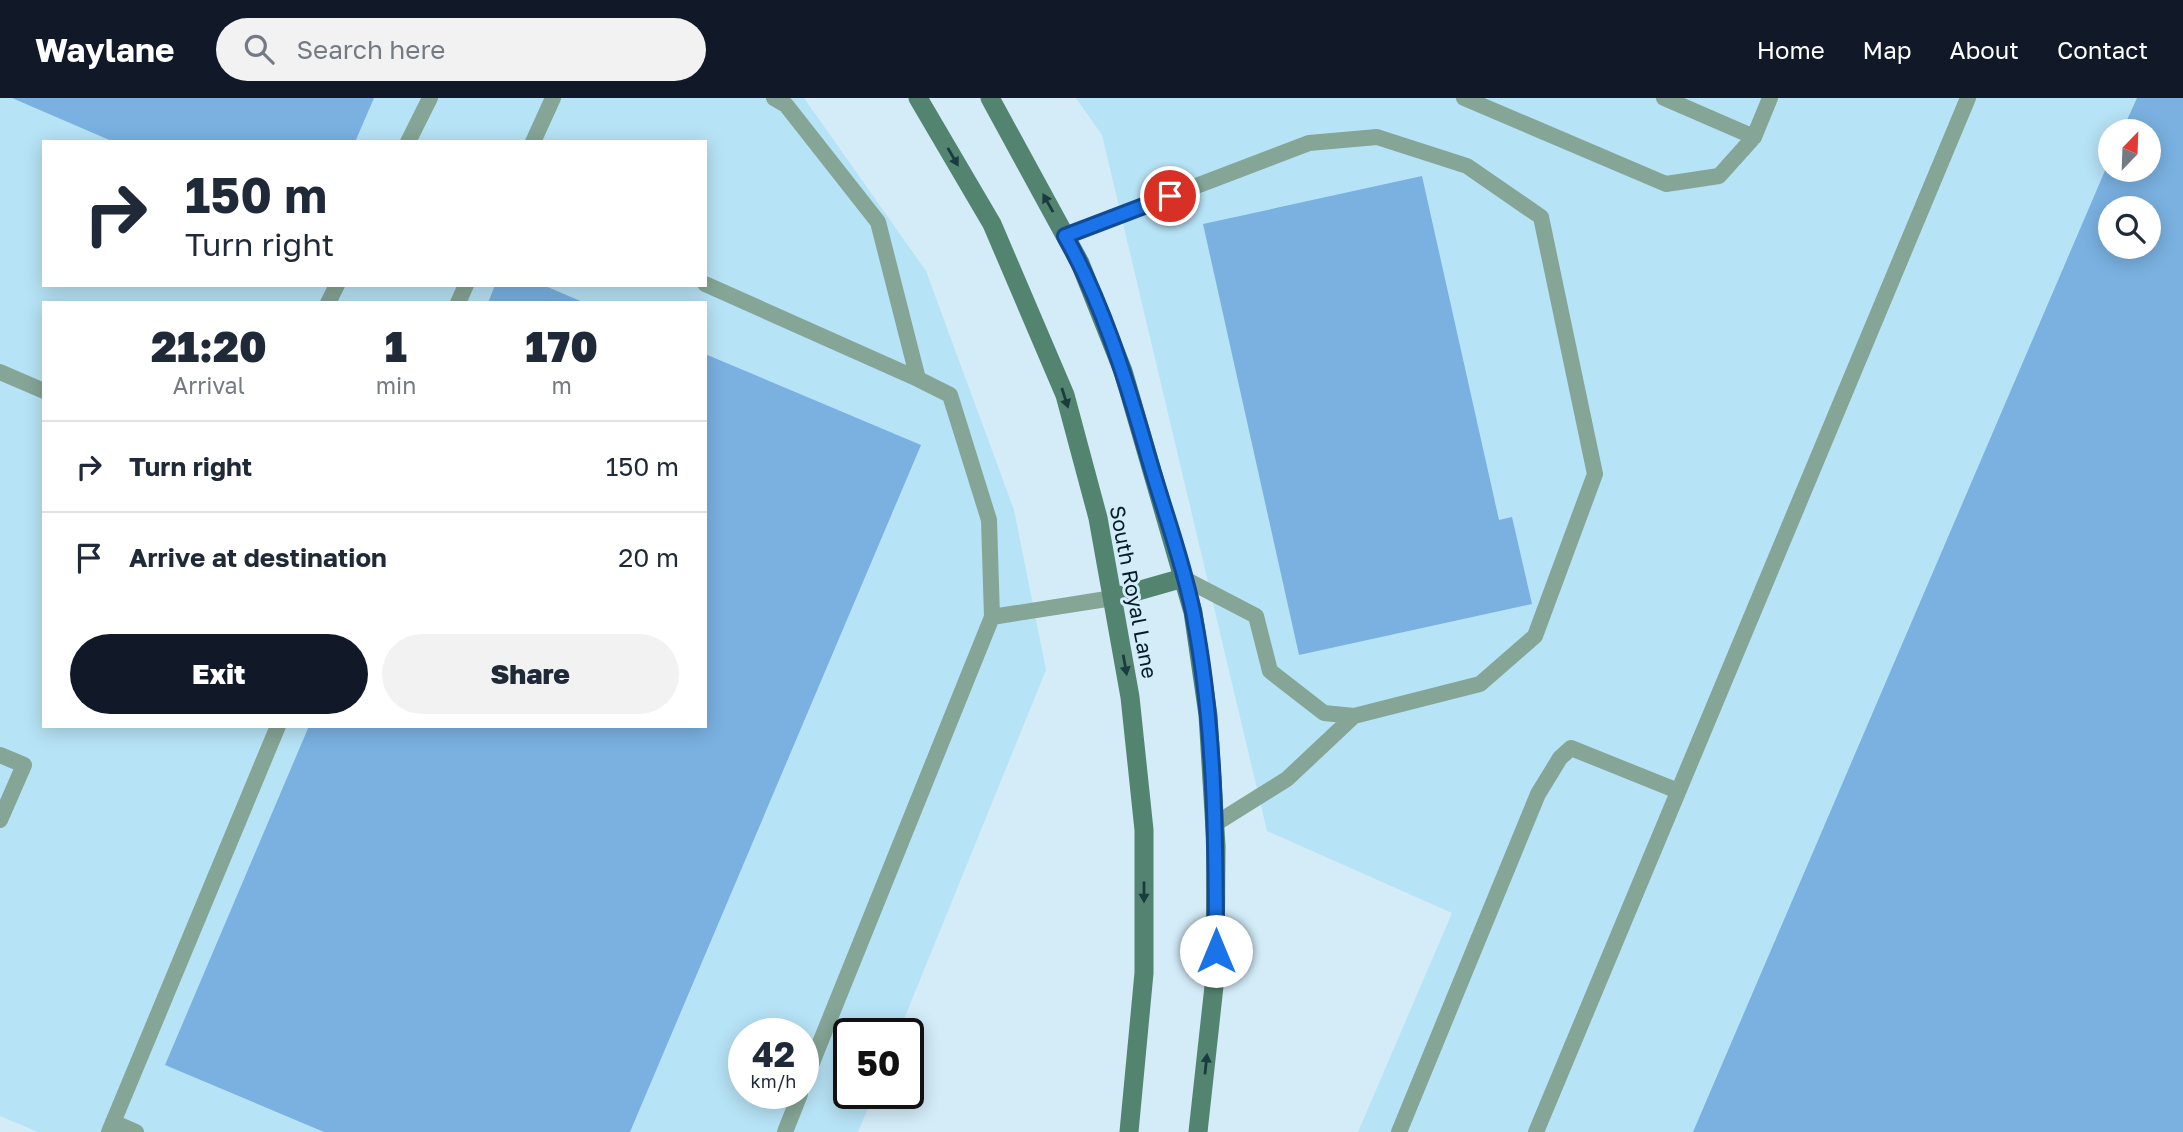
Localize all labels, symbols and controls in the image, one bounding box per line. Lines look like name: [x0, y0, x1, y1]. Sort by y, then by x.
search box: [216, 18, 706, 81]
text: Waylane: [35, 30, 174, 69]
icon: search: [240, 30, 278, 68]
text: Search here: [296, 34, 445, 65]
text: Home: [1757, 35, 1825, 64]
text: Map: [1863, 35, 1912, 64]
text: About: [1950, 35, 2019, 64]
text: Contact: [2057, 35, 2148, 64]
north arrow: [2098, 119, 2161, 182]
map controls: [2098, 119, 2161, 259]
one-way arrow: [946, 147, 959, 166]
text: 150 m: [185, 165, 327, 224]
pin: [1140, 166, 1200, 226]
icon: right: [70, 168, 161, 259]
icon: arrive: [1151, 177, 1189, 215]
one-way arrow: [1042, 194, 1054, 213]
button: search: [2098, 196, 2161, 259]
text: Turn right: [185, 225, 334, 263]
text: 21:20: [151, 321, 267, 371]
text: 1: [385, 321, 407, 371]
text: 170: [525, 321, 598, 371]
text: Arrival: [173, 371, 245, 399]
text: min: [376, 371, 416, 399]
text: m: [551, 371, 572, 399]
one-way arrow: [1060, 388, 1071, 409]
icon: right: [70, 448, 108, 486]
text: Turn right: [129, 451, 252, 482]
text: 150 m: [606, 451, 679, 482]
street label: South Royal Lane: [1104, 503, 1164, 681]
icon: arrive: [70, 539, 108, 577]
text: Arrive at destination: [129, 542, 387, 573]
text: 20 m: [618, 542, 679, 573]
button: Exit: [70, 634, 368, 714]
button: Share: [382, 634, 679, 714]
one-way arrow: [1120, 655, 1131, 677]
one-way arrow: [1138, 881, 1150, 903]
position arrow: [1179, 914, 1253, 988]
speed limit sign: 50: [833, 1018, 924, 1109]
text: 42: [752, 1033, 795, 1075]
one-way arrow: [1201, 1053, 1212, 1075]
text: km/h: [751, 1070, 796, 1092]

